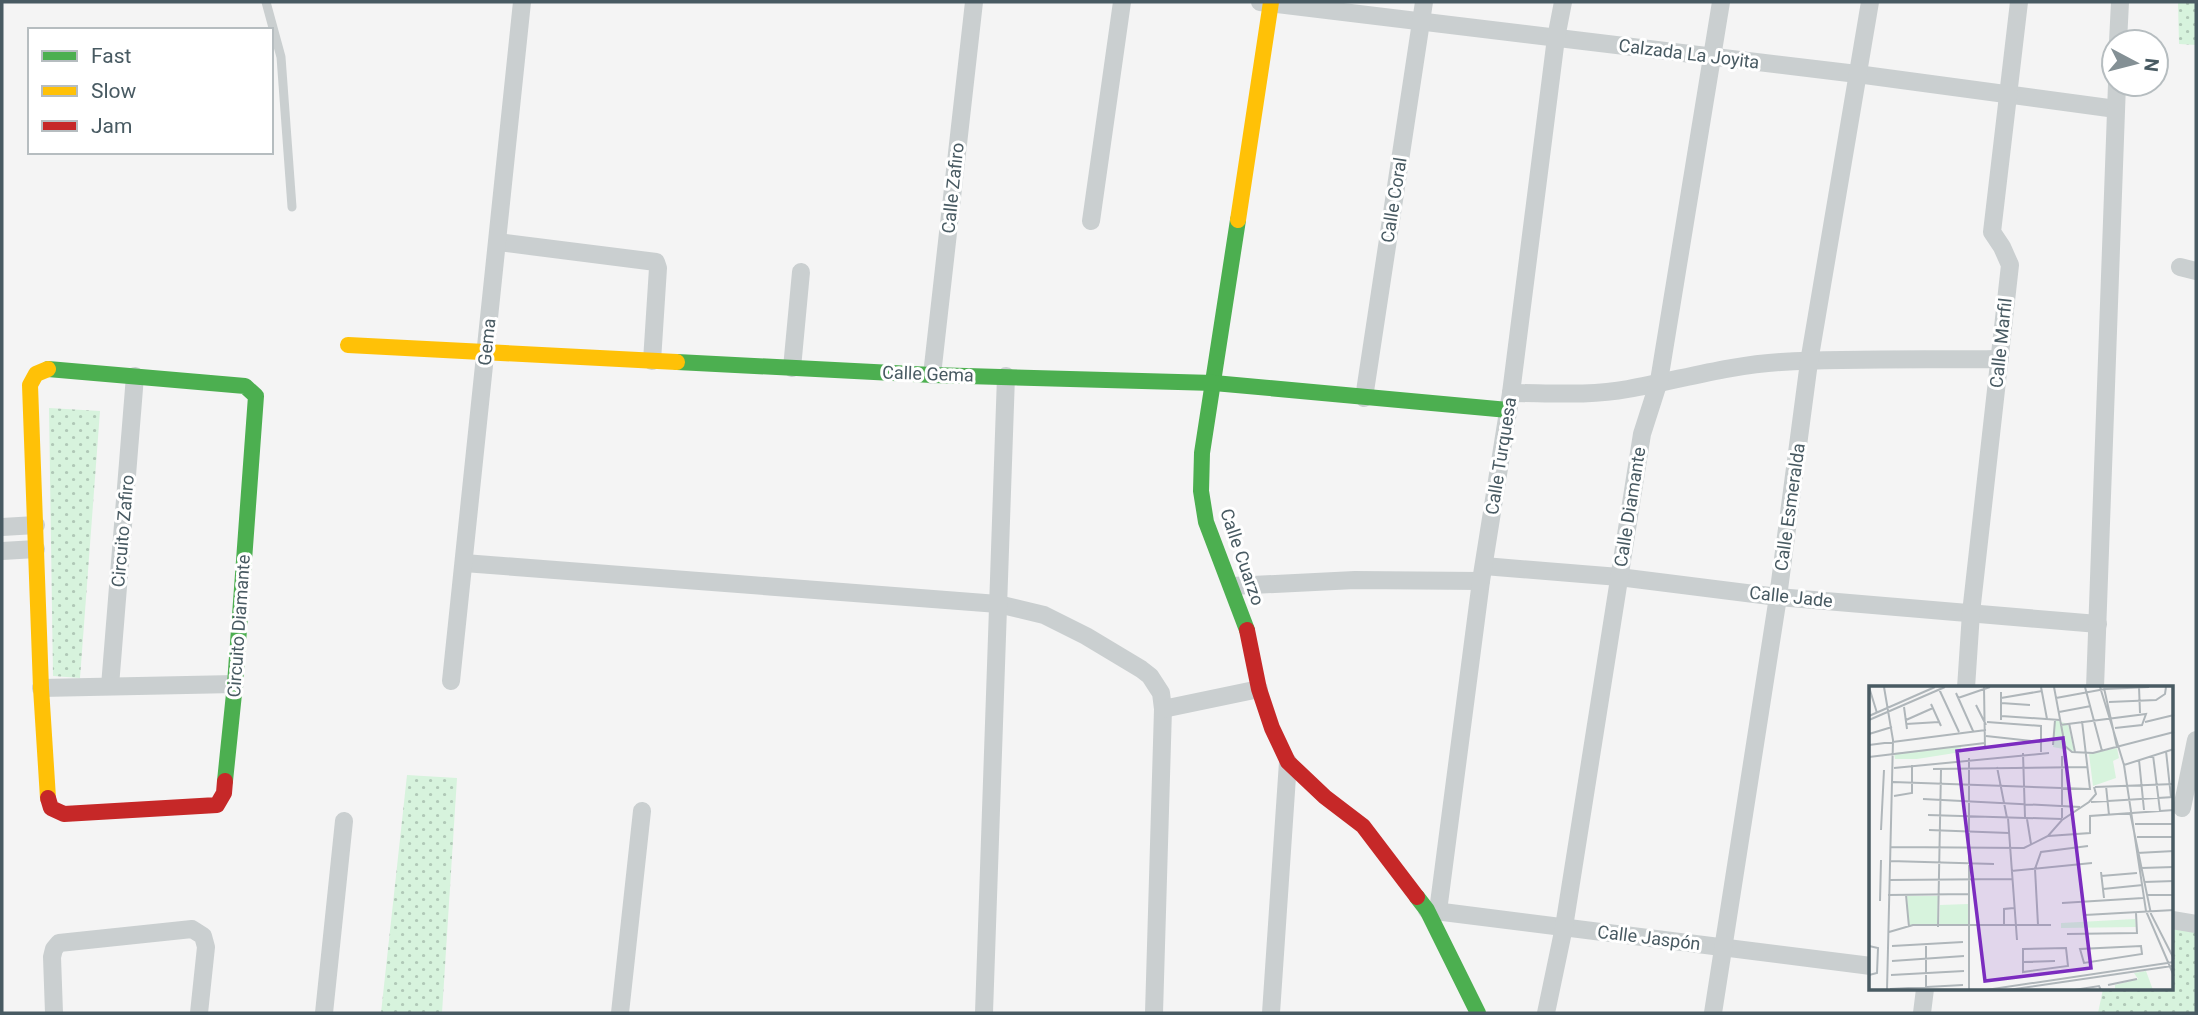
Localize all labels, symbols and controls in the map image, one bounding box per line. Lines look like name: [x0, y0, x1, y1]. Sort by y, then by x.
legend: [28, 28, 273, 154]
north arrow: [2100, 28, 2170, 98]
street label: Calzada La Joyita: [1618, 34, 1761, 73]
text: Fast: [91, 44, 132, 68]
text: N: [2139, 57, 2164, 73]
text: Slow: [91, 79, 137, 103]
text: Jam: [91, 114, 132, 138]
street label: Calle Zafiro: [937, 142, 968, 234]
street label: Calle Coral: [1376, 156, 1411, 244]
street label: Calle Marfil: [1985, 297, 2016, 389]
street label: Gema: [474, 317, 499, 367]
street label: Calle Gema: [882, 361, 974, 386]
street label: Calle Turquesa: [1481, 396, 1520, 516]
street label: Calle Esmeralda: [1770, 442, 1809, 572]
street label: Calle Diamante: [1610, 445, 1649, 568]
street label: Circuito Zafiro: [107, 474, 138, 588]
street label: Calle Cuarzo: [1216, 506, 1269, 608]
street label: Circuito Diamante: [223, 554, 254, 698]
street label: Calle Jade: [1748, 582, 1834, 611]
inset map: [1869, 686, 2174, 990]
street label: Calle Jaspón: [1596, 921, 1702, 954]

